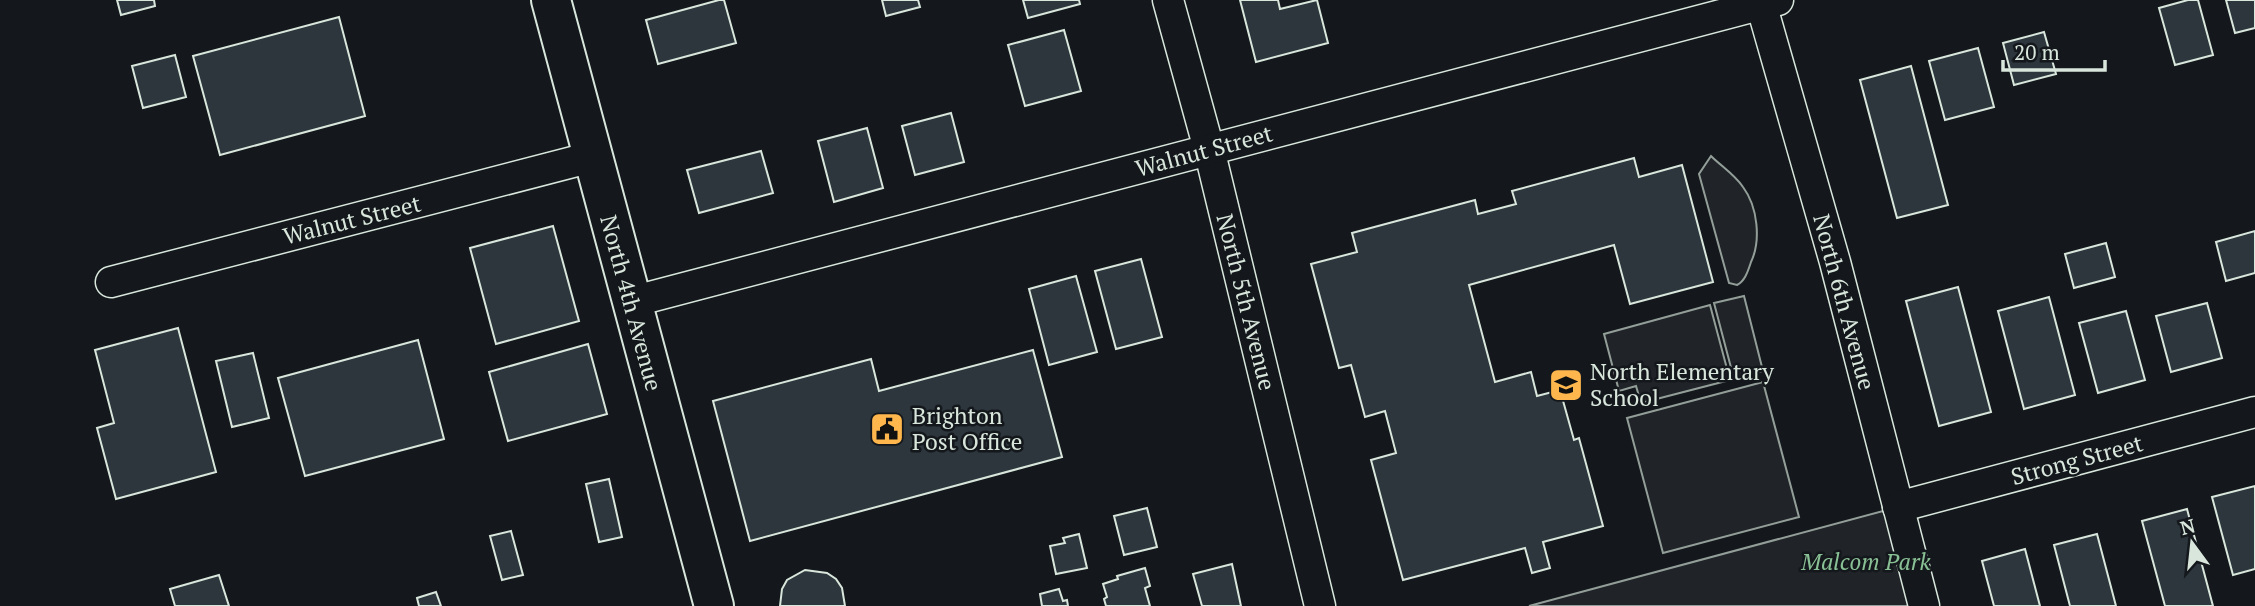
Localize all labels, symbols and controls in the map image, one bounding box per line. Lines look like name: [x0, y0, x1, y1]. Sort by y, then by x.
scale bar: [2003, 28, 2104, 72]
text: 20 m: [2014, 38, 2060, 66]
street label: Walnut Street: [1132, 117, 1276, 184]
street label: Walnut Street: [280, 187, 424, 252]
street label: North 5th Avenue: [1210, 210, 1283, 393]
street label: North 6th Avenue: [1806, 211, 1883, 393]
street label: North 4th Avenue: [593, 212, 670, 394]
place label: North Elementary School: [1590, 356, 1774, 413]
school or university icon: North Elementary School: [1547, 366, 1585, 404]
place label: Brighton Post Office: [912, 400, 1022, 457]
public building icon: Brighton Post Office: [868, 410, 906, 448]
street label: Strong Street: [2008, 427, 2147, 492]
north arrow: [2157, 508, 2227, 578]
text: N: [2177, 512, 2198, 540]
park label: Malcom Park: [1800, 546, 1932, 577]

